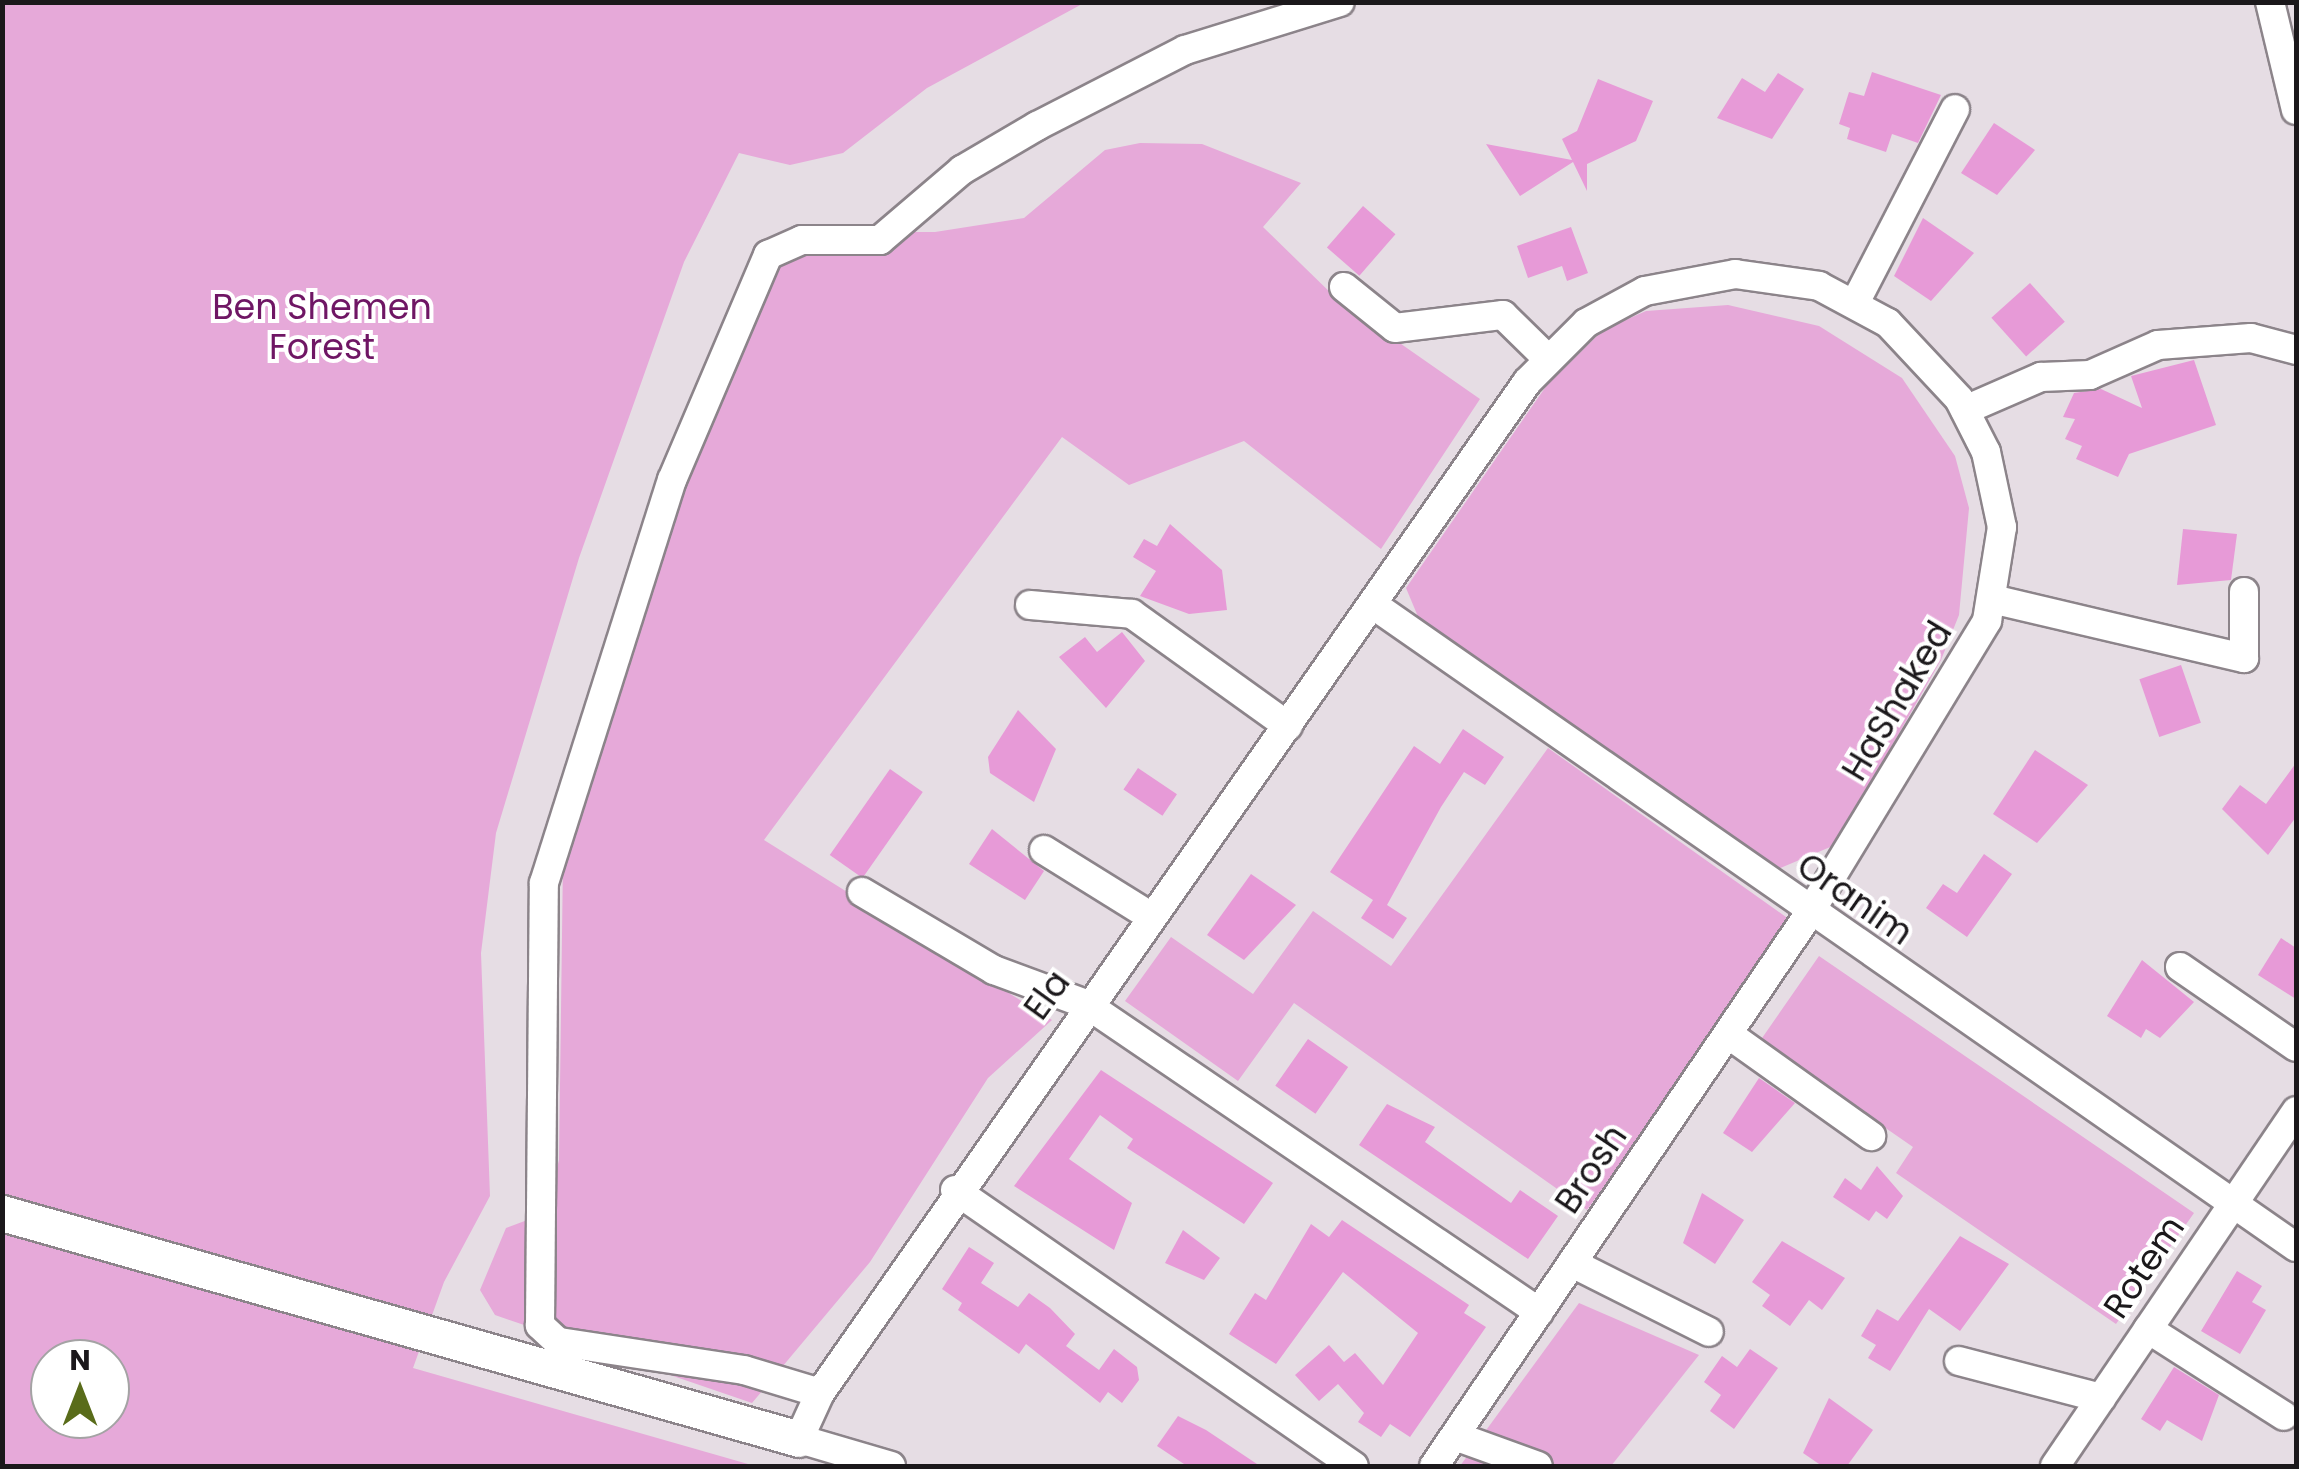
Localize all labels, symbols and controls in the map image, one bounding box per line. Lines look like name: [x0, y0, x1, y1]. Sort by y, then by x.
park label: Ben Shemen Forest: [212, 286, 432, 368]
street label: HaShaked: [1833, 614, 1961, 788]
street label: Oranim: [1789, 844, 1921, 954]
street label: Ela: [1015, 962, 1079, 1028]
street label: Brosh: [1546, 1117, 1636, 1221]
street label: Rotem: [2095, 1208, 2193, 1326]
north arrow: [30, 1339, 130, 1439]
text: N: [69, 1341, 91, 1380]

